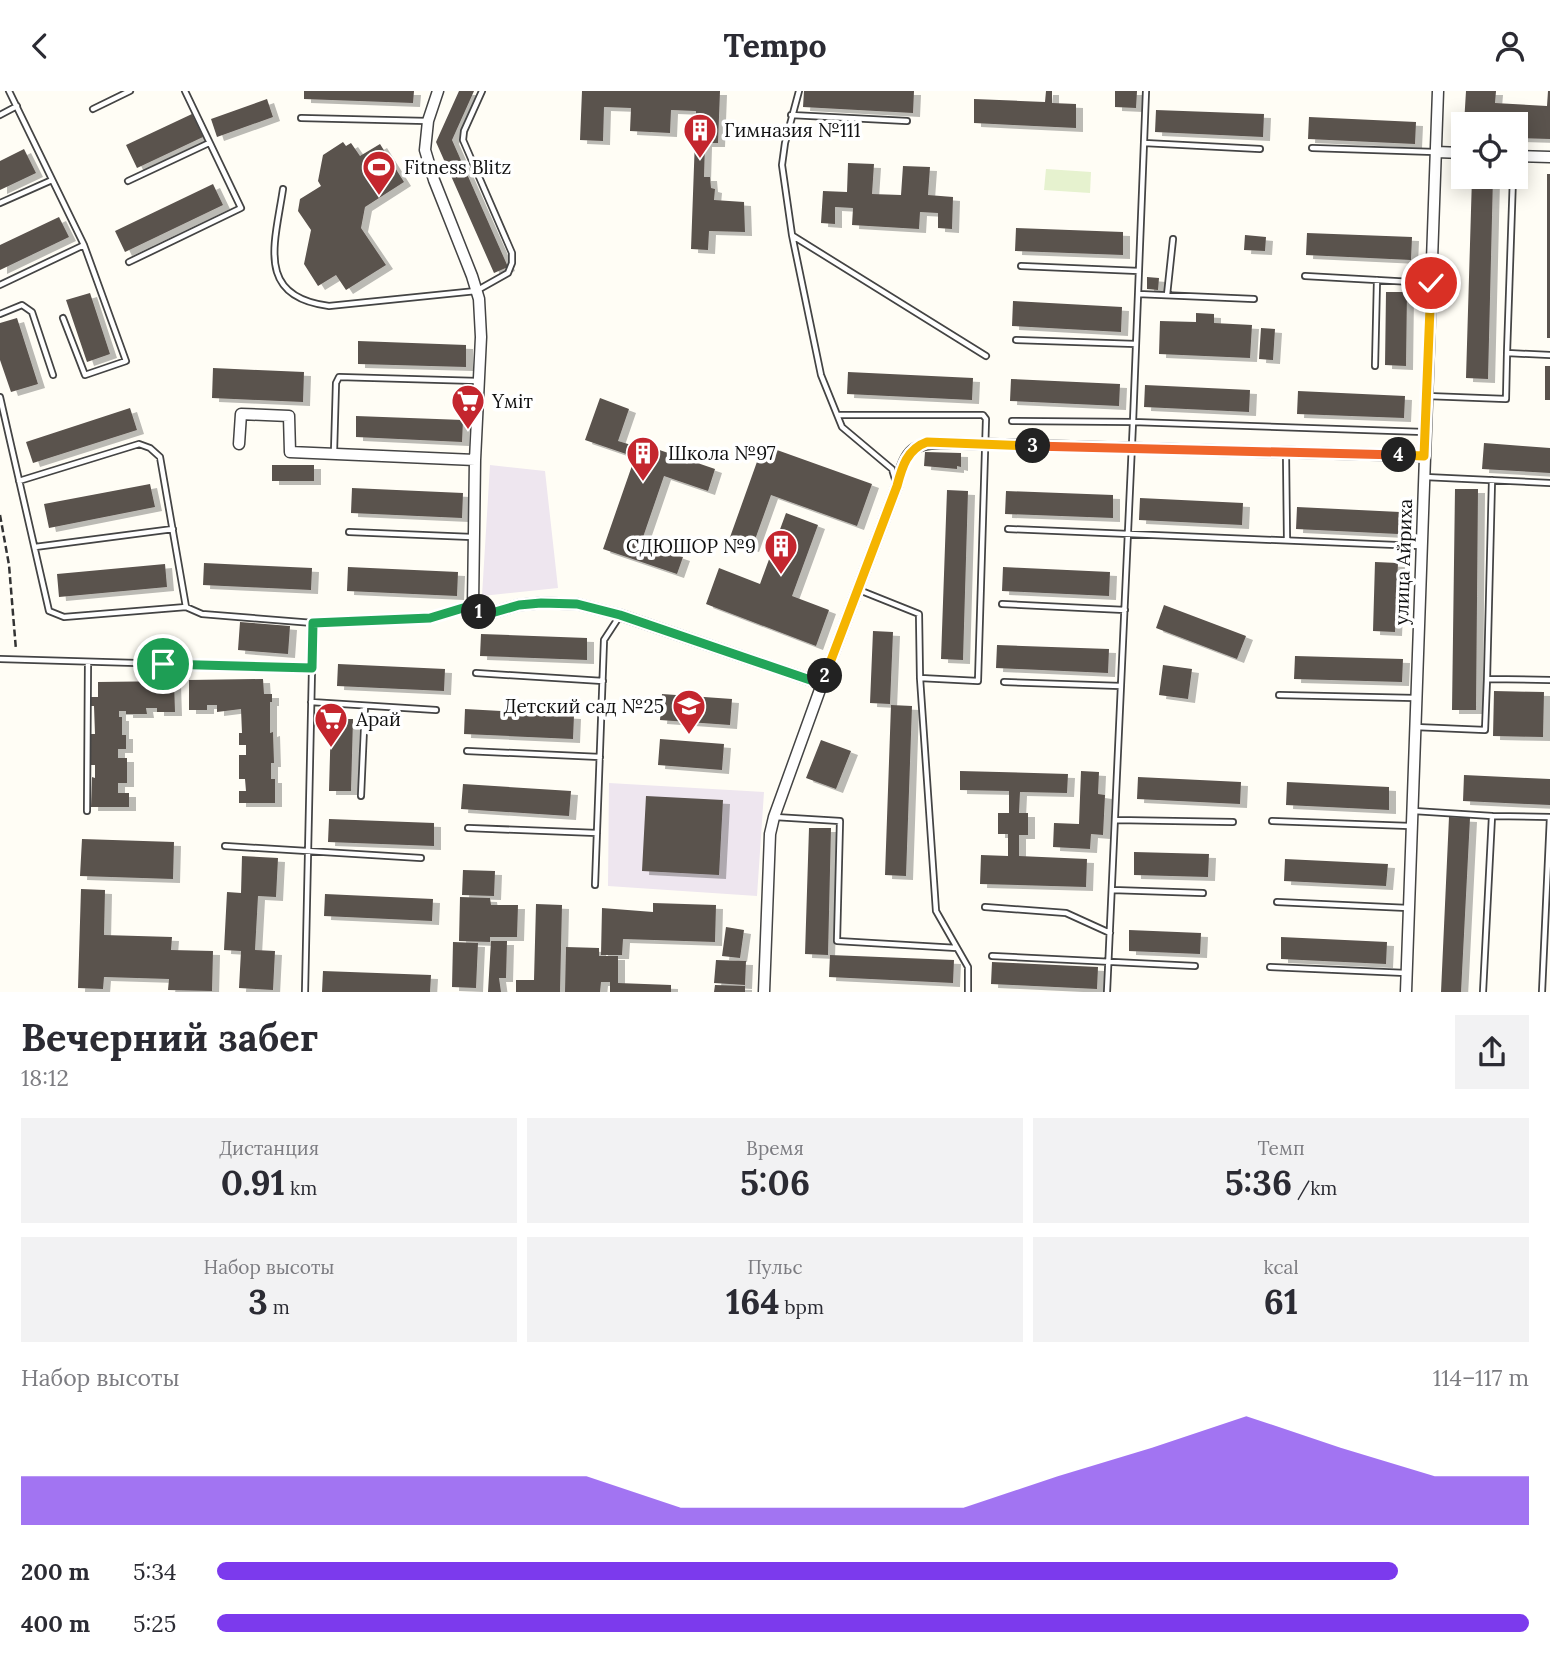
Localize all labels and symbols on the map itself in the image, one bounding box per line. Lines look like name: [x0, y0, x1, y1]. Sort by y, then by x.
building icon: Гимназия №111: [681, 111, 719, 160]
place label: Гимназия №111: [724, 118, 861, 142]
sports icon: Fitness Blitz: [360, 148, 398, 197]
place label: Fitness Blitz: [404, 155, 511, 179]
pin: [1401, 253, 1461, 313]
supermarket icon: Үміт: [449, 382, 487, 431]
place label: Үміт: [491, 389, 533, 413]
pin: 3: [1016, 429, 1050, 463]
building icon: Школа №97: [624, 434, 662, 483]
pin: 4: [1382, 437, 1416, 473]
place label: Школа №97: [668, 441, 776, 465]
street label: улица Айриха: [1389, 498, 1417, 626]
building icon: СДЮШОР №9: [762, 527, 800, 576]
place label: СДЮШОР №9: [626, 534, 756, 558]
pin: 1: [462, 595, 496, 629]
pin: [133, 634, 193, 694]
pin: 2: [808, 659, 842, 693]
school or university icon: Детский сад №25: [670, 687, 708, 736]
place label: Детский сад №25: [503, 694, 664, 718]
supermarket icon: Арай: [312, 700, 350, 749]
place label: Арай: [355, 707, 401, 731]

